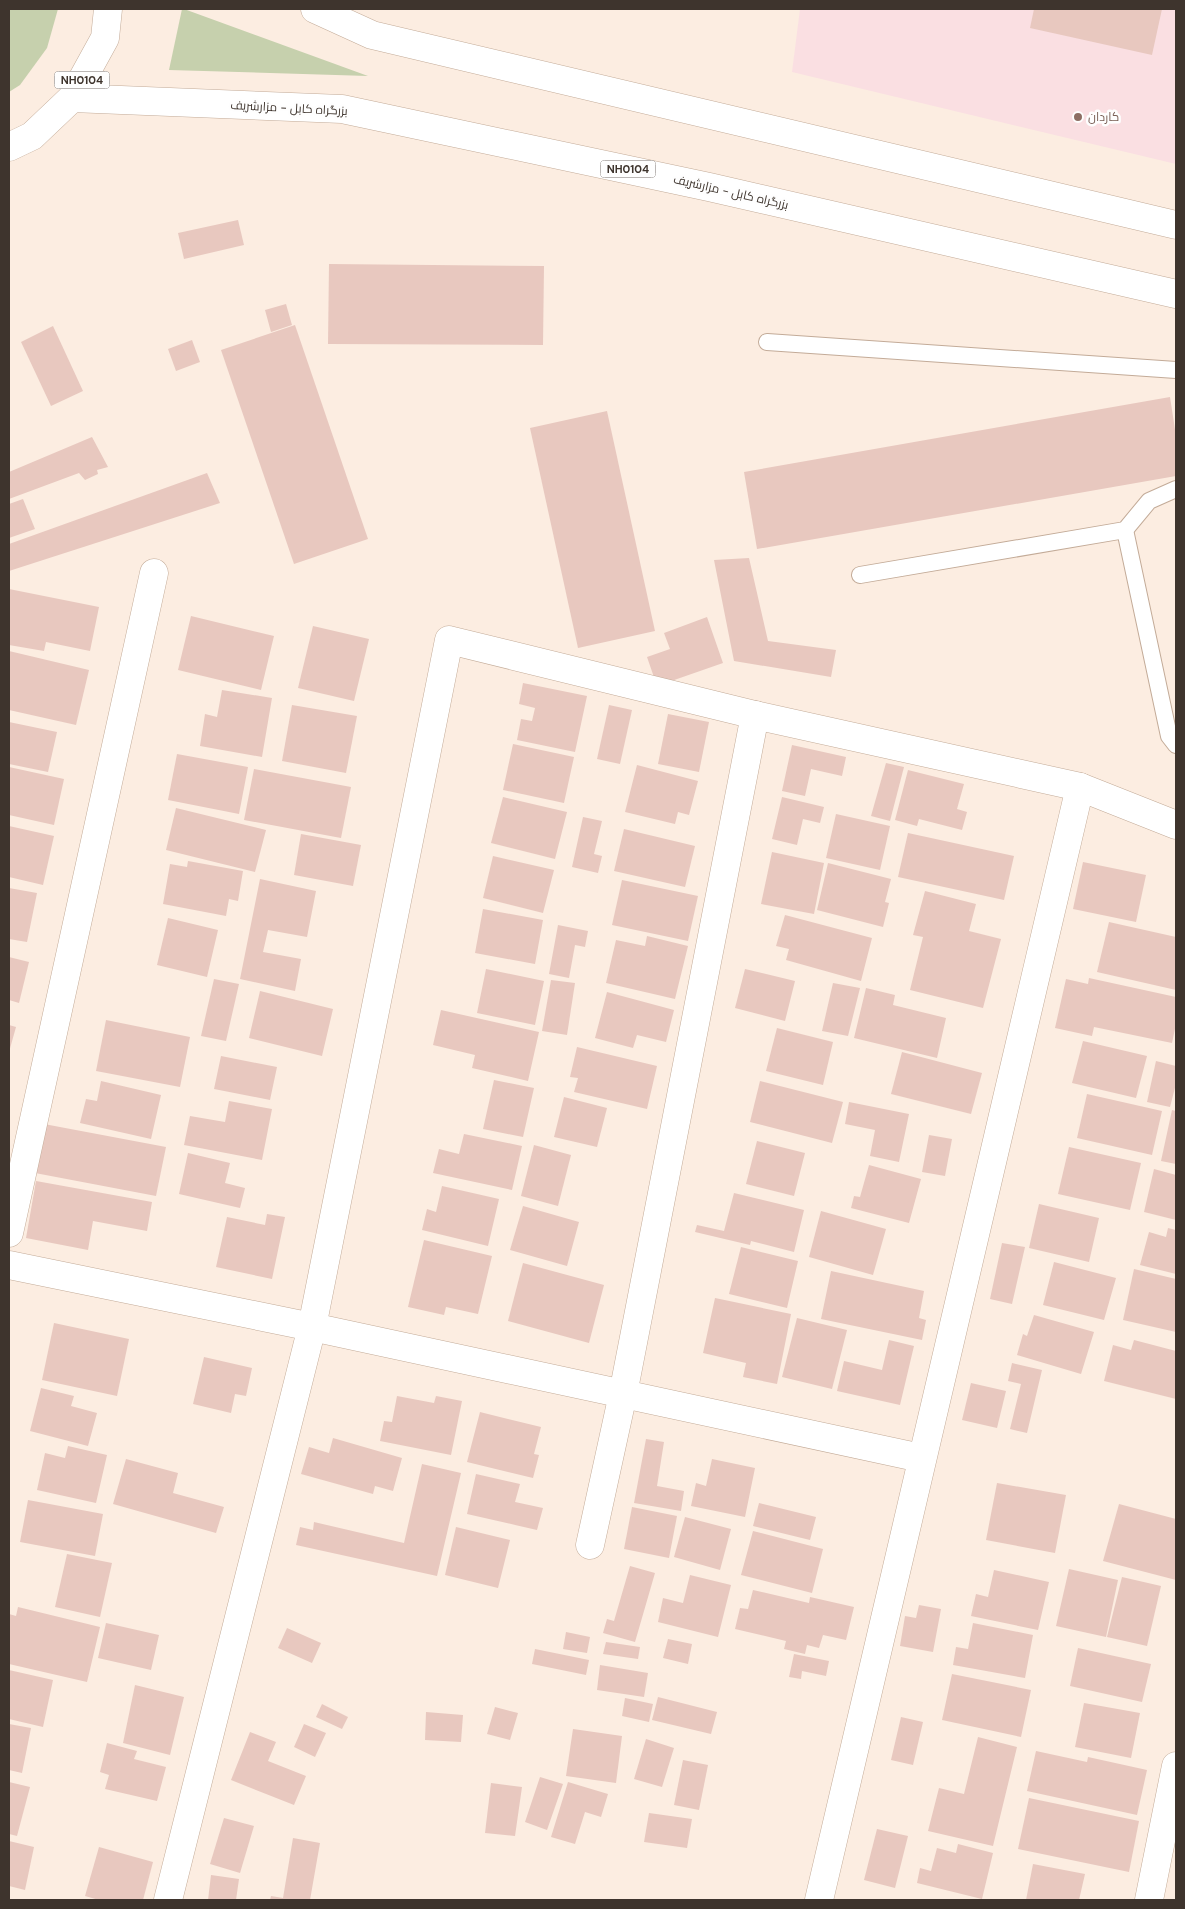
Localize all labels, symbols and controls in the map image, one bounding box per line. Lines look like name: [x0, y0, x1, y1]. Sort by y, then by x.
road number: NH0104: [54, 72, 110, 88]
street label: بزرگراه کابل - مزارشریف: [230, 97, 348, 119]
place label: کاردان: [1088, 109, 1119, 125]
marker: کاردان: [1072, 111, 1084, 123]
road number: NH0104: [600, 160, 656, 178]
street label: بزرگراه کابل - مزارشریف: [672, 171, 790, 213]

